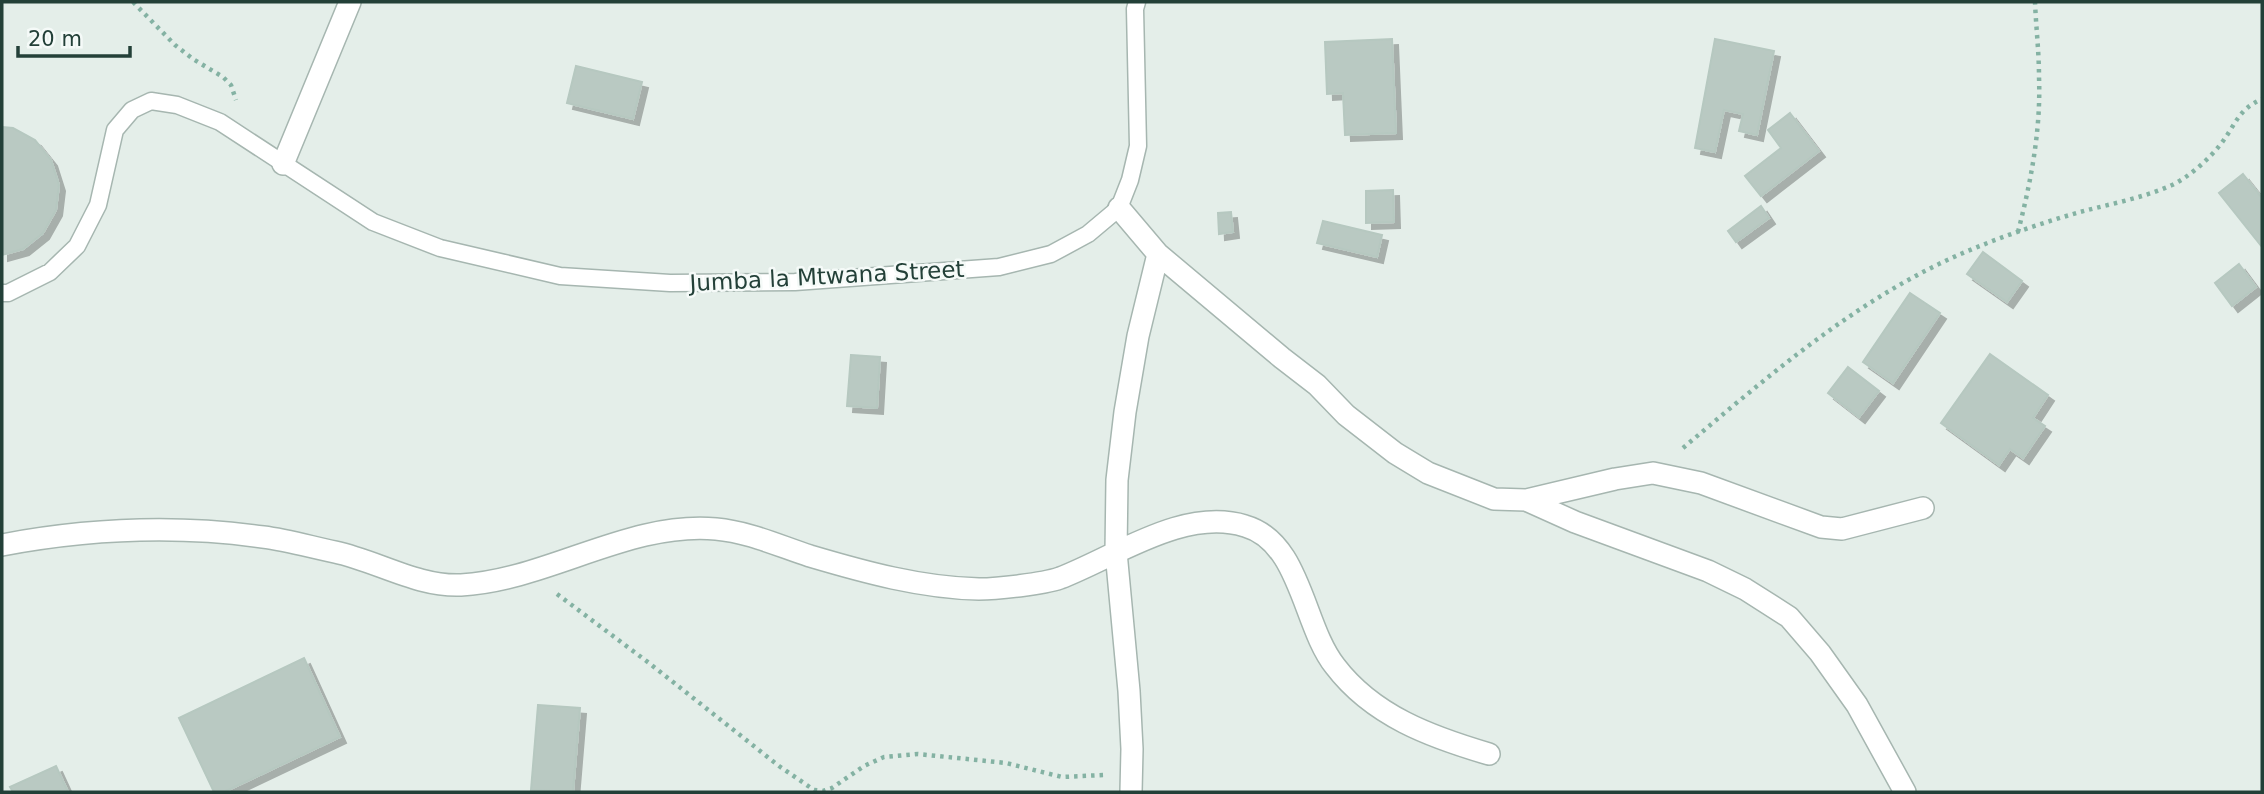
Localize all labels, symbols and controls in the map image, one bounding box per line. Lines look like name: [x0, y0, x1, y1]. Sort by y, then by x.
scale bar: [18, 14, 130, 58]
text: 20 m: [28, 27, 82, 51]
street label: Jumba la Mtwana Street: [687, 256, 965, 296]

